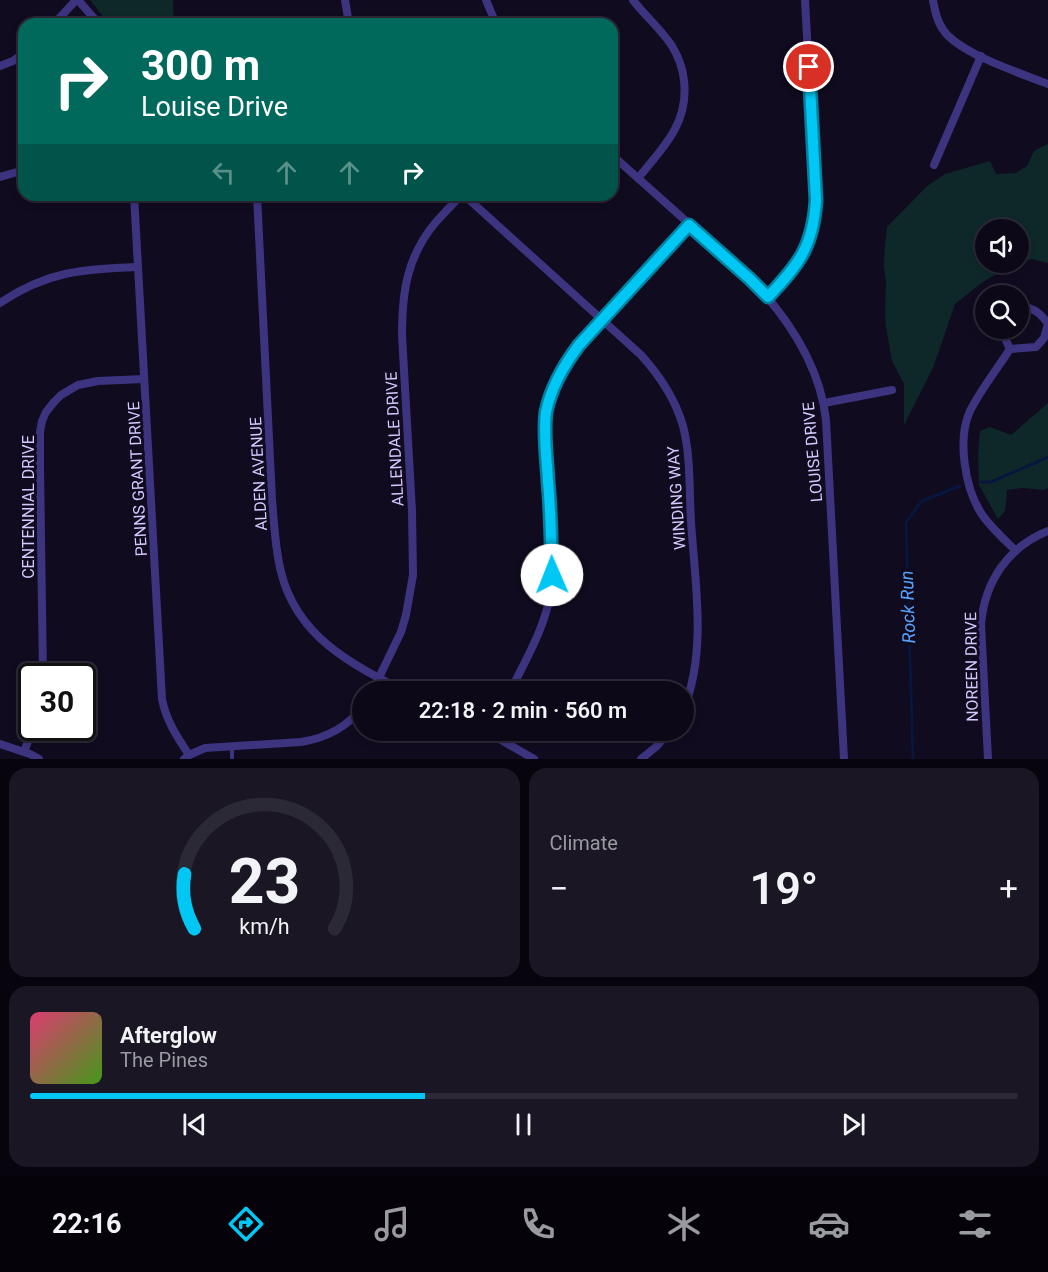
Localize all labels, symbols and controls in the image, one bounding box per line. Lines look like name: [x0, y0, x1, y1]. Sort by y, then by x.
text: 300 m: [141, 41, 260, 90]
pin: [783, 41, 834, 92]
icon: right: [42, 42, 120, 120]
icon: arrive: [792, 50, 825, 83]
text: Louise Drive: [141, 91, 288, 123]
icon: left: [207, 156, 240, 189]
icon: ahead: [270, 156, 303, 189]
icon: ahead: [333, 156, 366, 189]
icon: right: [396, 156, 429, 189]
map controls: [975, 219, 1029, 339]
button: sound: [975, 219, 1029, 273]
button: search: [975, 285, 1029, 339]
street label: ALLENDALE DRIVE: [381, 371, 408, 507]
street label: PENNS GRANT DRIVE: [124, 401, 151, 557]
street label: LOUISE DRIVE: [799, 401, 826, 503]
street label: ALDEN AVENUE: [246, 417, 271, 531]
street label: CENTENNIAL DRIVE: [19, 435, 38, 579]
street label: WINDING WAY: [663, 445, 690, 551]
position arrow: [520, 543, 584, 607]
water label: Rock Run: [896, 570, 919, 644]
street label: NOREEN DRIVE: [961, 612, 982, 722]
speed limit sign: 30: [18, 663, 96, 741]
text: 22:18 · 2 min · 560 m: [419, 698, 627, 723]
text: Climate: [550, 831, 618, 855]
text: 23: [228, 845, 300, 918]
text: 19°: [749, 862, 818, 915]
text: −: [550, 869, 568, 908]
text: +: [999, 869, 1018, 908]
text: km/h: [239, 915, 289, 940]
text: Afterglow: [120, 1023, 217, 1048]
text: The Pines: [120, 1048, 208, 1072]
icon: previous: [178, 1108, 211, 1141]
icon: pause: [507, 1108, 540, 1141]
icon: next: [837, 1108, 870, 1141]
icon: directions: [225, 1203, 267, 1245]
icon: music: [371, 1203, 413, 1245]
icon: phone: [517, 1203, 559, 1245]
icon: climate: [663, 1203, 705, 1245]
icon: car: [808, 1203, 850, 1245]
icon: filters: [954, 1203, 996, 1245]
text: 22:16: [52, 1208, 121, 1240]

